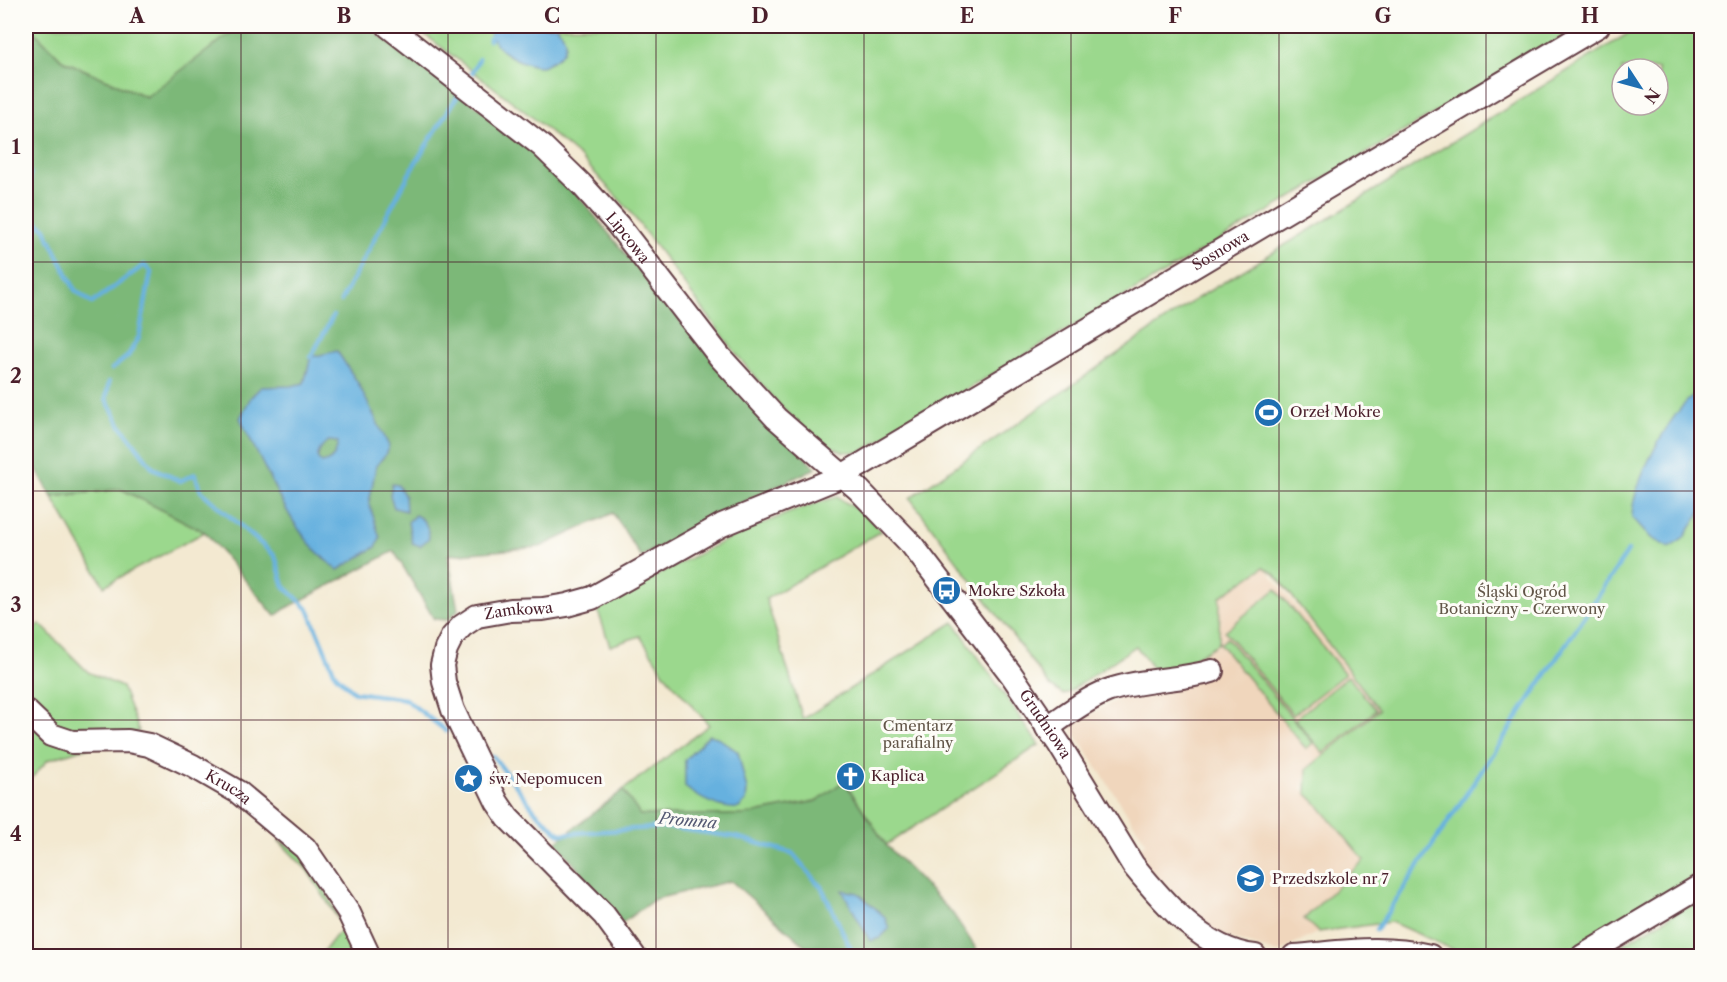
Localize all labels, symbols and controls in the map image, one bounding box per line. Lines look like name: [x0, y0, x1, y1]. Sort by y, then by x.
text: A: [128, 4, 145, 28]
text: B: [337, 4, 352, 28]
text: C: [544, 4, 560, 28]
text: D: [751, 4, 769, 28]
text: E: [960, 4, 974, 28]
text: F: [1168, 4, 1182, 28]
text: G: [1375, 4, 1392, 28]
text: H: [1581, 4, 1599, 28]
north arrow: [1610, 57, 1670, 117]
text: N: [1640, 84, 1664, 107]
text: 1: [12, 135, 21, 159]
street label: Lipcowa: [602, 208, 654, 267]
street label: Sosnowa: [1188, 226, 1252, 275]
text: 2: [10, 364, 22, 388]
sports icon: Orzeł Mokre: [1253, 396, 1285, 428]
place label: Orzeł Mokre: [1290, 402, 1381, 421]
bus stop icon: Mokre Szkoła: [931, 575, 963, 607]
place label: Mokre Szkoła: [968, 581, 1066, 600]
park label: Śląski Ogród Botaniczny - Czerwony: [1439, 582, 1606, 618]
text: 3: [10, 593, 22, 617]
street label: Zamkowa: [483, 598, 554, 624]
street label: Grudniowa: [1015, 686, 1076, 762]
park label: Cmentarz parafialny: [883, 716, 954, 752]
church icon: Kaplica: [834, 760, 866, 792]
place icon: św. Nepomucen: [452, 763, 484, 795]
street label: Krucza: [202, 765, 256, 808]
place label: Kaplica: [871, 766, 925, 785]
place label: św. Nepomucen: [489, 769, 603, 788]
water label: Promna: [656, 807, 718, 833]
text: 4: [10, 822, 22, 846]
school or university icon: Przedszkole nr 7: [1235, 863, 1267, 895]
place label: Przedszkole nr 7: [1272, 869, 1389, 888]

